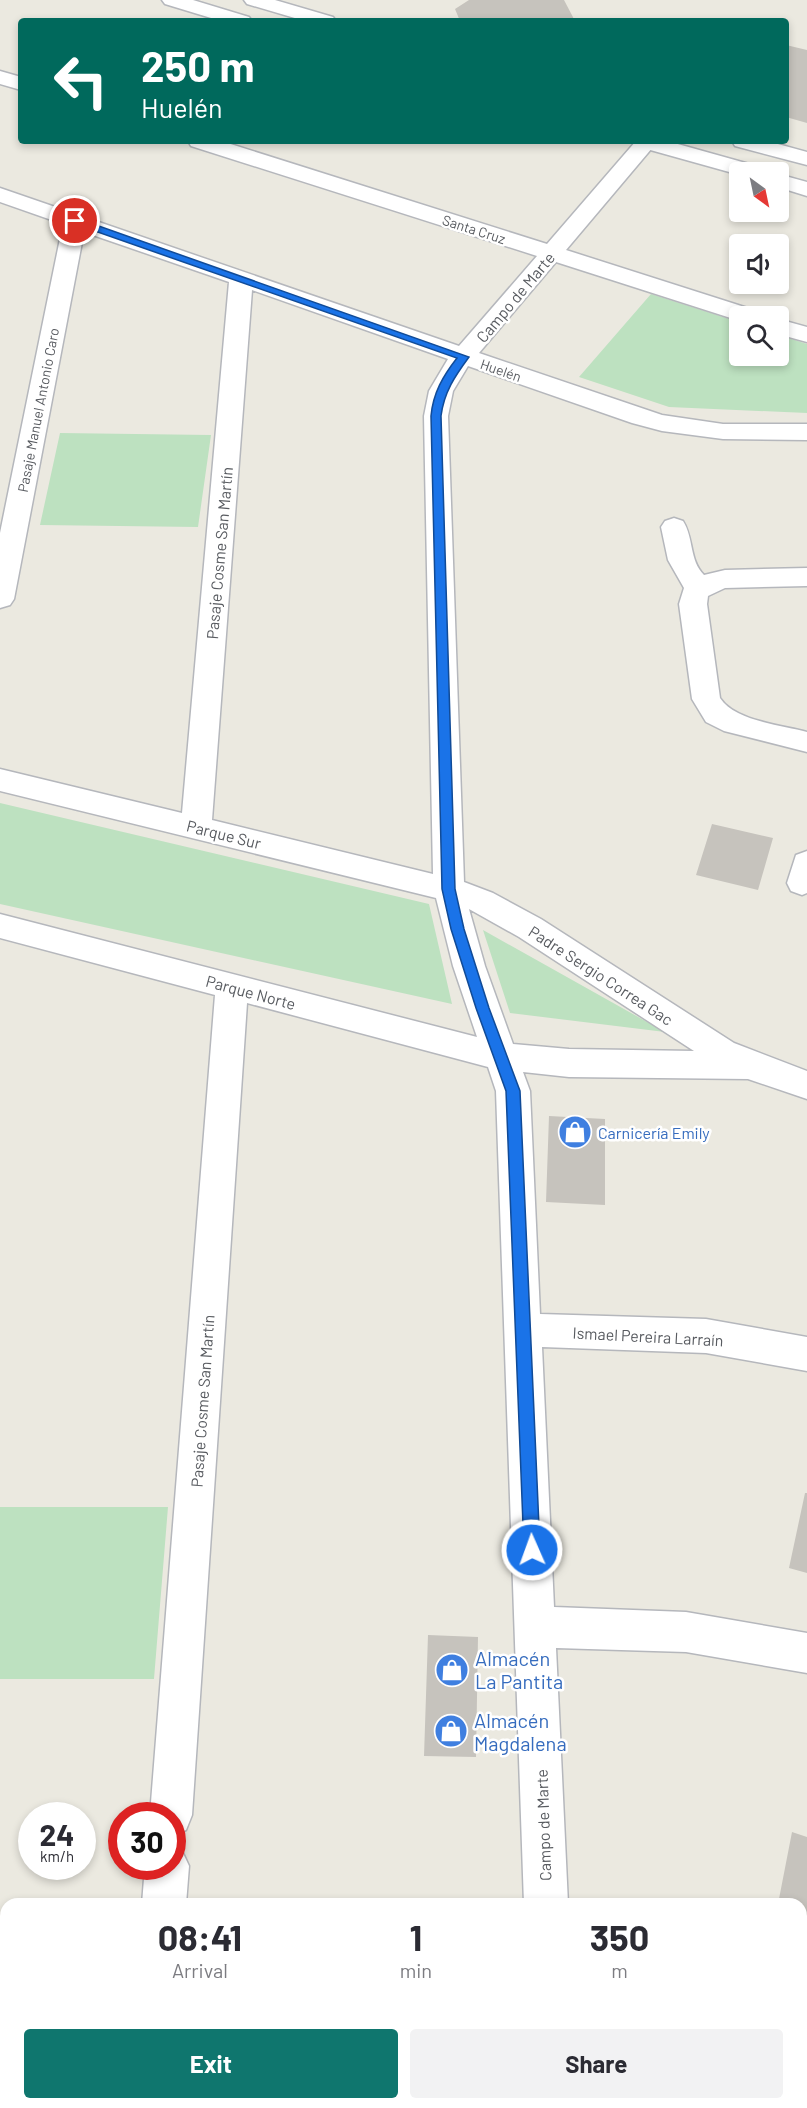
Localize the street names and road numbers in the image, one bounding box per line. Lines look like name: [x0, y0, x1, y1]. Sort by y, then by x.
street label: Santa Cruz: [440, 211, 508, 247]
street label: Campo de Marte: [472, 248, 558, 346]
street label: Pasaje Manuel Antonio Caro: [14, 326, 62, 494]
street label: Huelén: [478, 355, 524, 385]
street label: Pasaje Cosme San Martín: [202, 466, 236, 640]
street label: Parque Sur: [185, 816, 263, 852]
street label: Padre Sergio Correa Gac: [525, 921, 677, 1029]
street label: Parque Norte: [204, 971, 298, 1013]
street label: Pasaje Cosme San Martín: [186, 1314, 218, 1488]
street label: Ismael Pereira Larraín: [572, 1323, 724, 1349]
street label: Campo de Marte: [532, 1769, 554, 1881]

